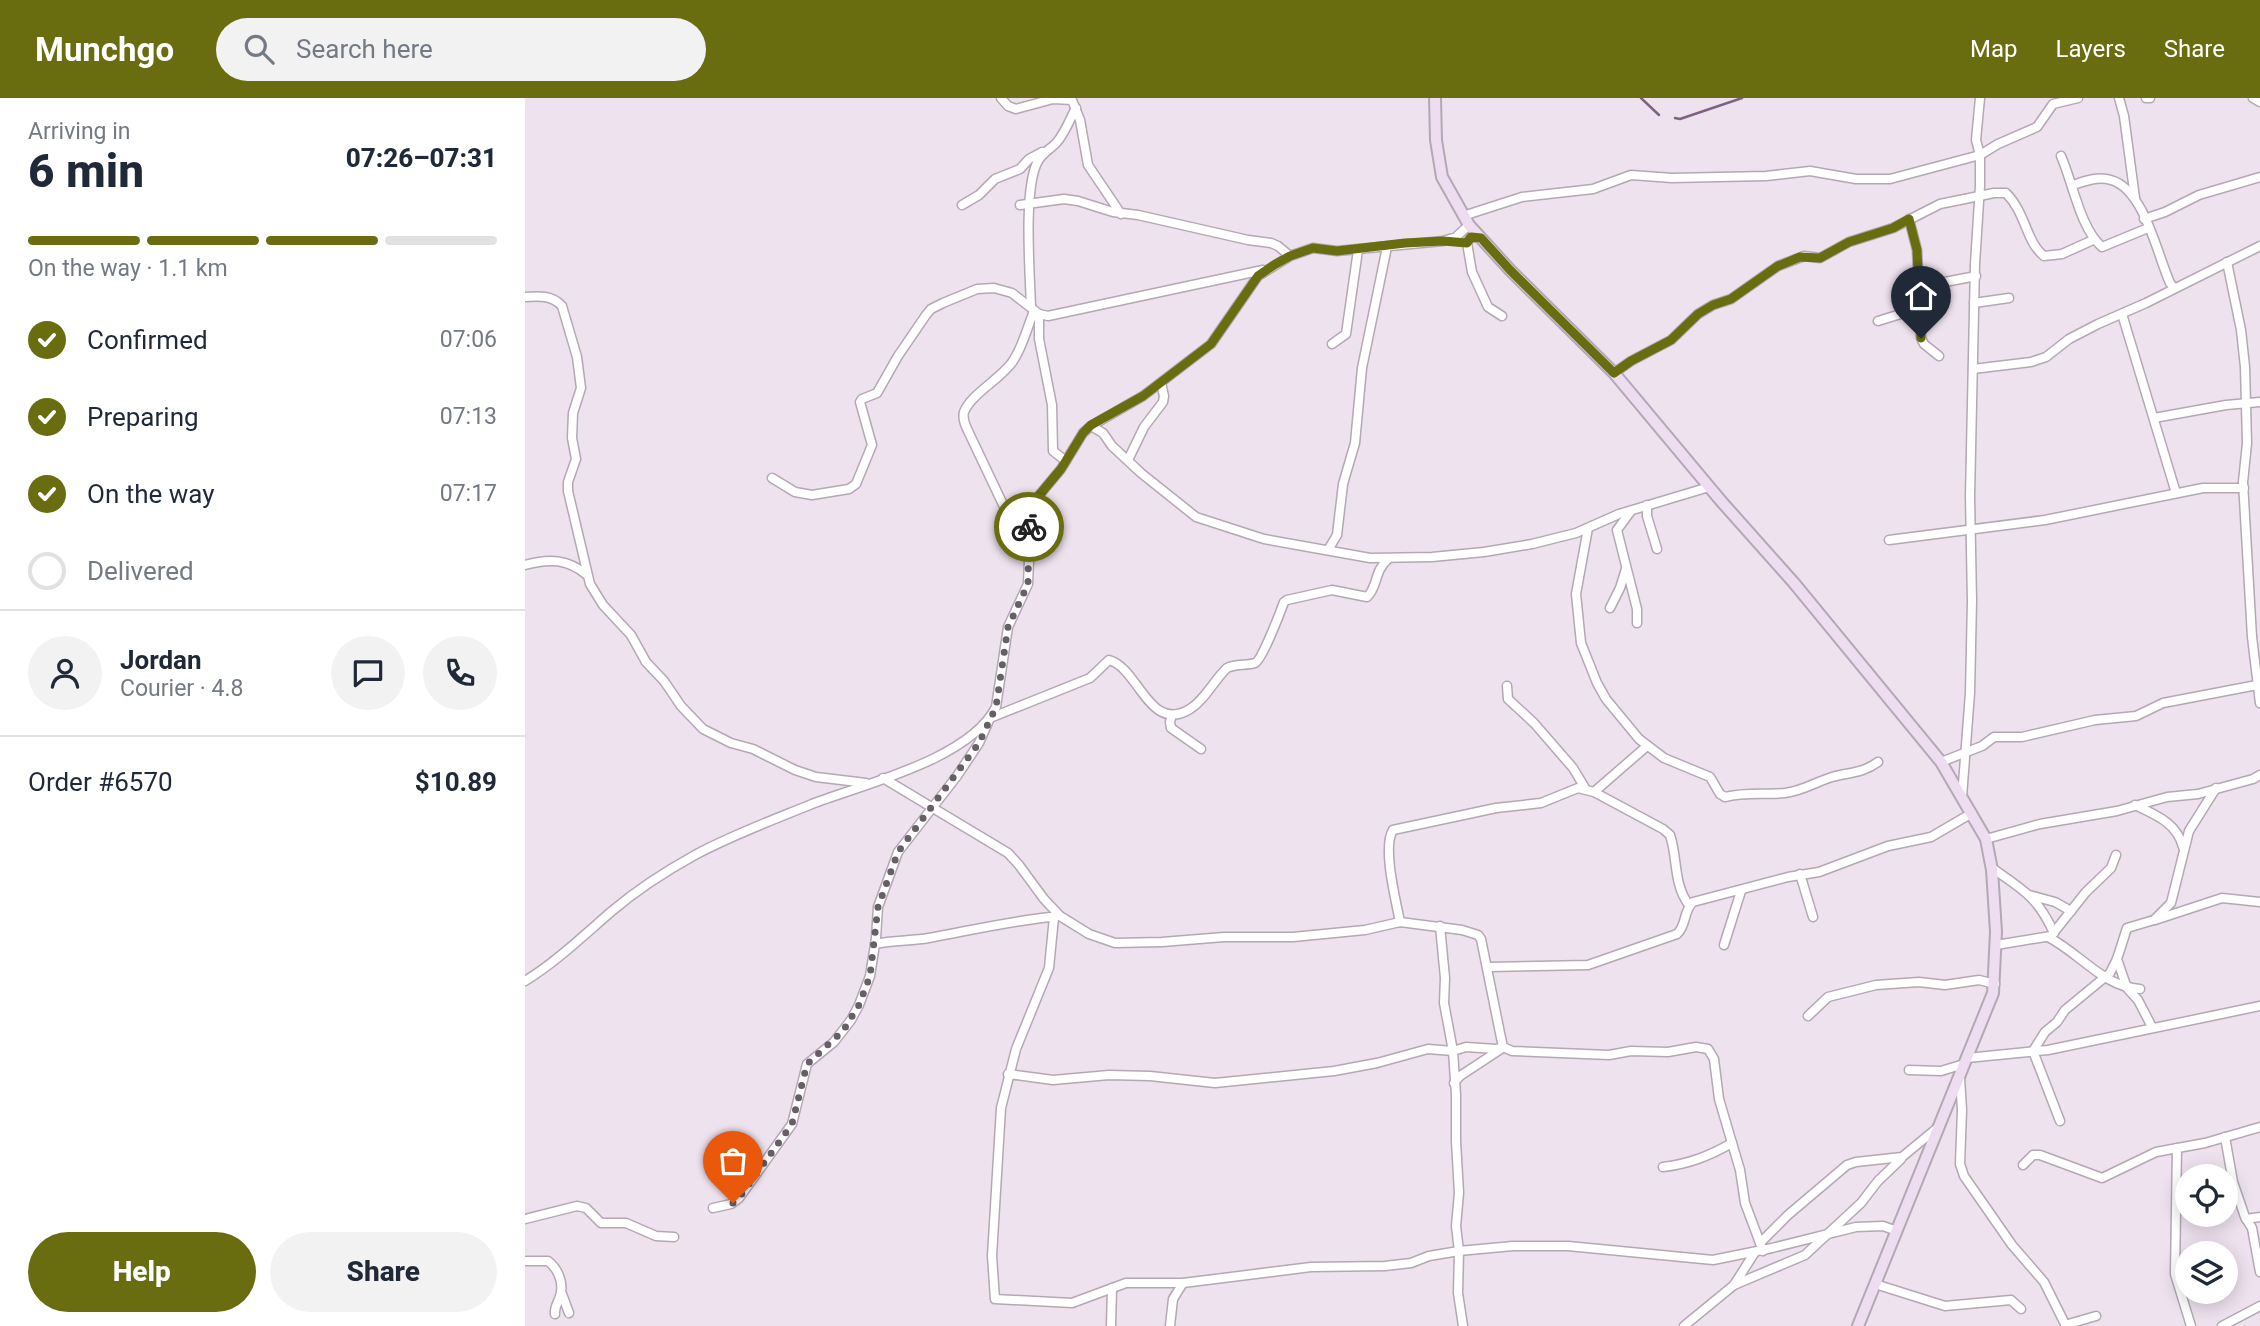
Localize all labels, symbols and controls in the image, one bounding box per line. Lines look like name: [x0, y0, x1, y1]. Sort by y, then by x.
search box: [216, 18, 706, 81]
text: Munchgo: [35, 30, 174, 69]
icon: search: [240, 30, 278, 68]
text: Search here: [296, 34, 433, 64]
text: Map: [1970, 35, 2018, 63]
text: Layers: [2056, 35, 2126, 63]
text: Share: [2164, 35, 2225, 63]
text: Arriving in: [28, 118, 131, 145]
text: 07:26–07:31: [346, 143, 497, 173]
text: 6 min: [28, 144, 144, 198]
text: On the way · 1.1 km: [28, 255, 228, 282]
pin: [1891, 266, 1951, 338]
icon: home: [1902, 277, 1940, 315]
icon: check: [28, 321, 66, 359]
text: Confirmed: [87, 325, 208, 355]
text: 07:06: [440, 326, 497, 353]
icon: check: [28, 398, 66, 436]
text: Preparing: [87, 402, 199, 432]
text: 07:13: [440, 403, 497, 430]
icon: check: [28, 475, 66, 513]
text: On the way: [87, 479, 215, 509]
text: 07:17: [440, 480, 497, 507]
courier: [994, 492, 1064, 562]
icon: bike: [1010, 508, 1048, 546]
text: Delivered: [87, 556, 194, 586]
button: person: [28, 636, 102, 710]
button: chat: [331, 636, 405, 710]
button: phone: [423, 636, 497, 710]
text: Jordan: [120, 645, 202, 675]
text: Courier · 4.8: [120, 675, 243, 702]
text: Order #6570: [28, 767, 173, 797]
text: $10.89: [415, 767, 497, 797]
pin: [703, 1131, 763, 1203]
icon: bag: [714, 1142, 752, 1180]
map controls: [2175, 1164, 2238, 1304]
button: locate: [2175, 1164, 2238, 1227]
button: Help: [28, 1232, 256, 1312]
button: Share: [270, 1232, 497, 1312]
button: layers: [2175, 1241, 2238, 1304]

